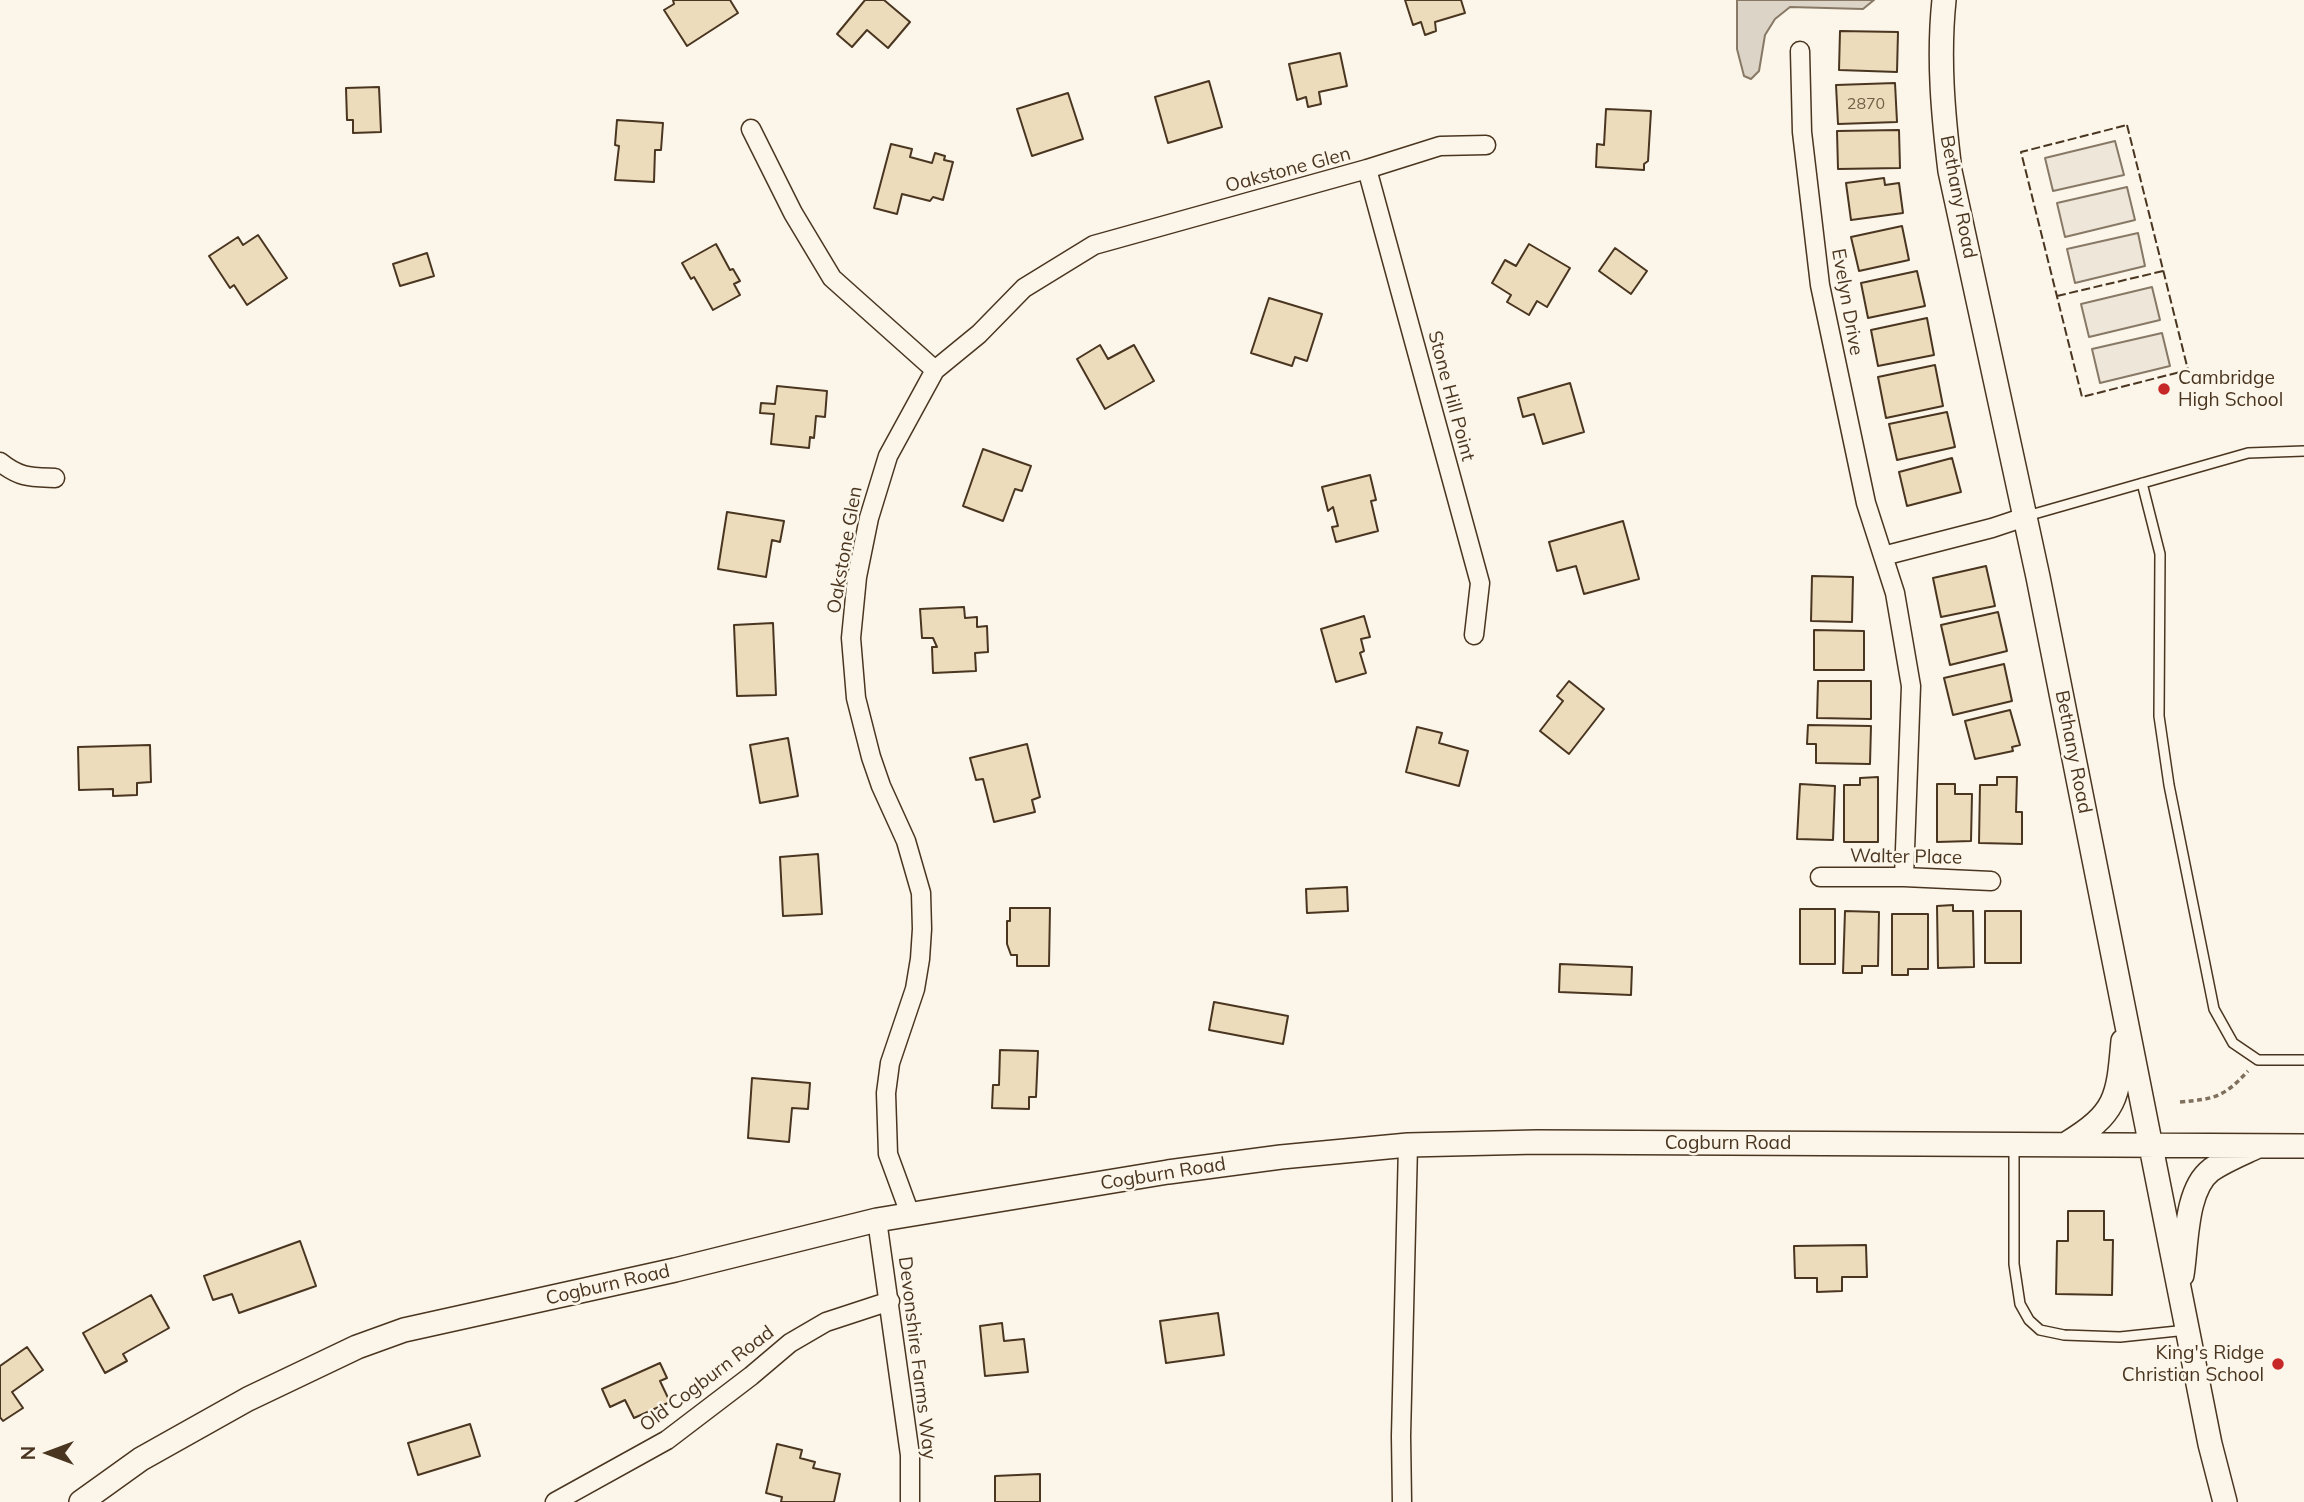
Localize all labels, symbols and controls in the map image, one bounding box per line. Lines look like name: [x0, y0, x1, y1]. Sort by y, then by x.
house number: 2870: [1847, 94, 1885, 114]
street label: Bethany Road: [1935, 133, 1981, 261]
street label: Oakstone Glen: [1223, 142, 1353, 198]
street label: Evelyn Drive: [1826, 247, 1868, 357]
street label: Stone Hill Point: [1423, 328, 1479, 464]
place label: Cambridge High School: [2178, 367, 2283, 411]
marker: Cambridge High School: [2156, 381, 2172, 397]
street label: Oakstone Glen: [823, 485, 867, 615]
street label: Bethany Road: [2050, 688, 2096, 816]
street label: Walter Place: [1850, 845, 1962, 869]
street label: Cogburn Road: [1665, 1132, 1791, 1154]
street label: Cogburn Road: [1099, 1153, 1227, 1195]
street label: Devonshire Farms Way: [893, 1255, 941, 1461]
street label: Cogburn Road: [544, 1260, 672, 1310]
street label: Old Cogburn Road: [635, 1321, 779, 1437]
place label: King's Ridge Christian School: [2122, 1342, 2264, 1386]
marker: King's Ridge Christian School: [2270, 1356, 2286, 1372]
north arrow: [14, 1418, 84, 1488]
text: N: [16, 1446, 40, 1460]

